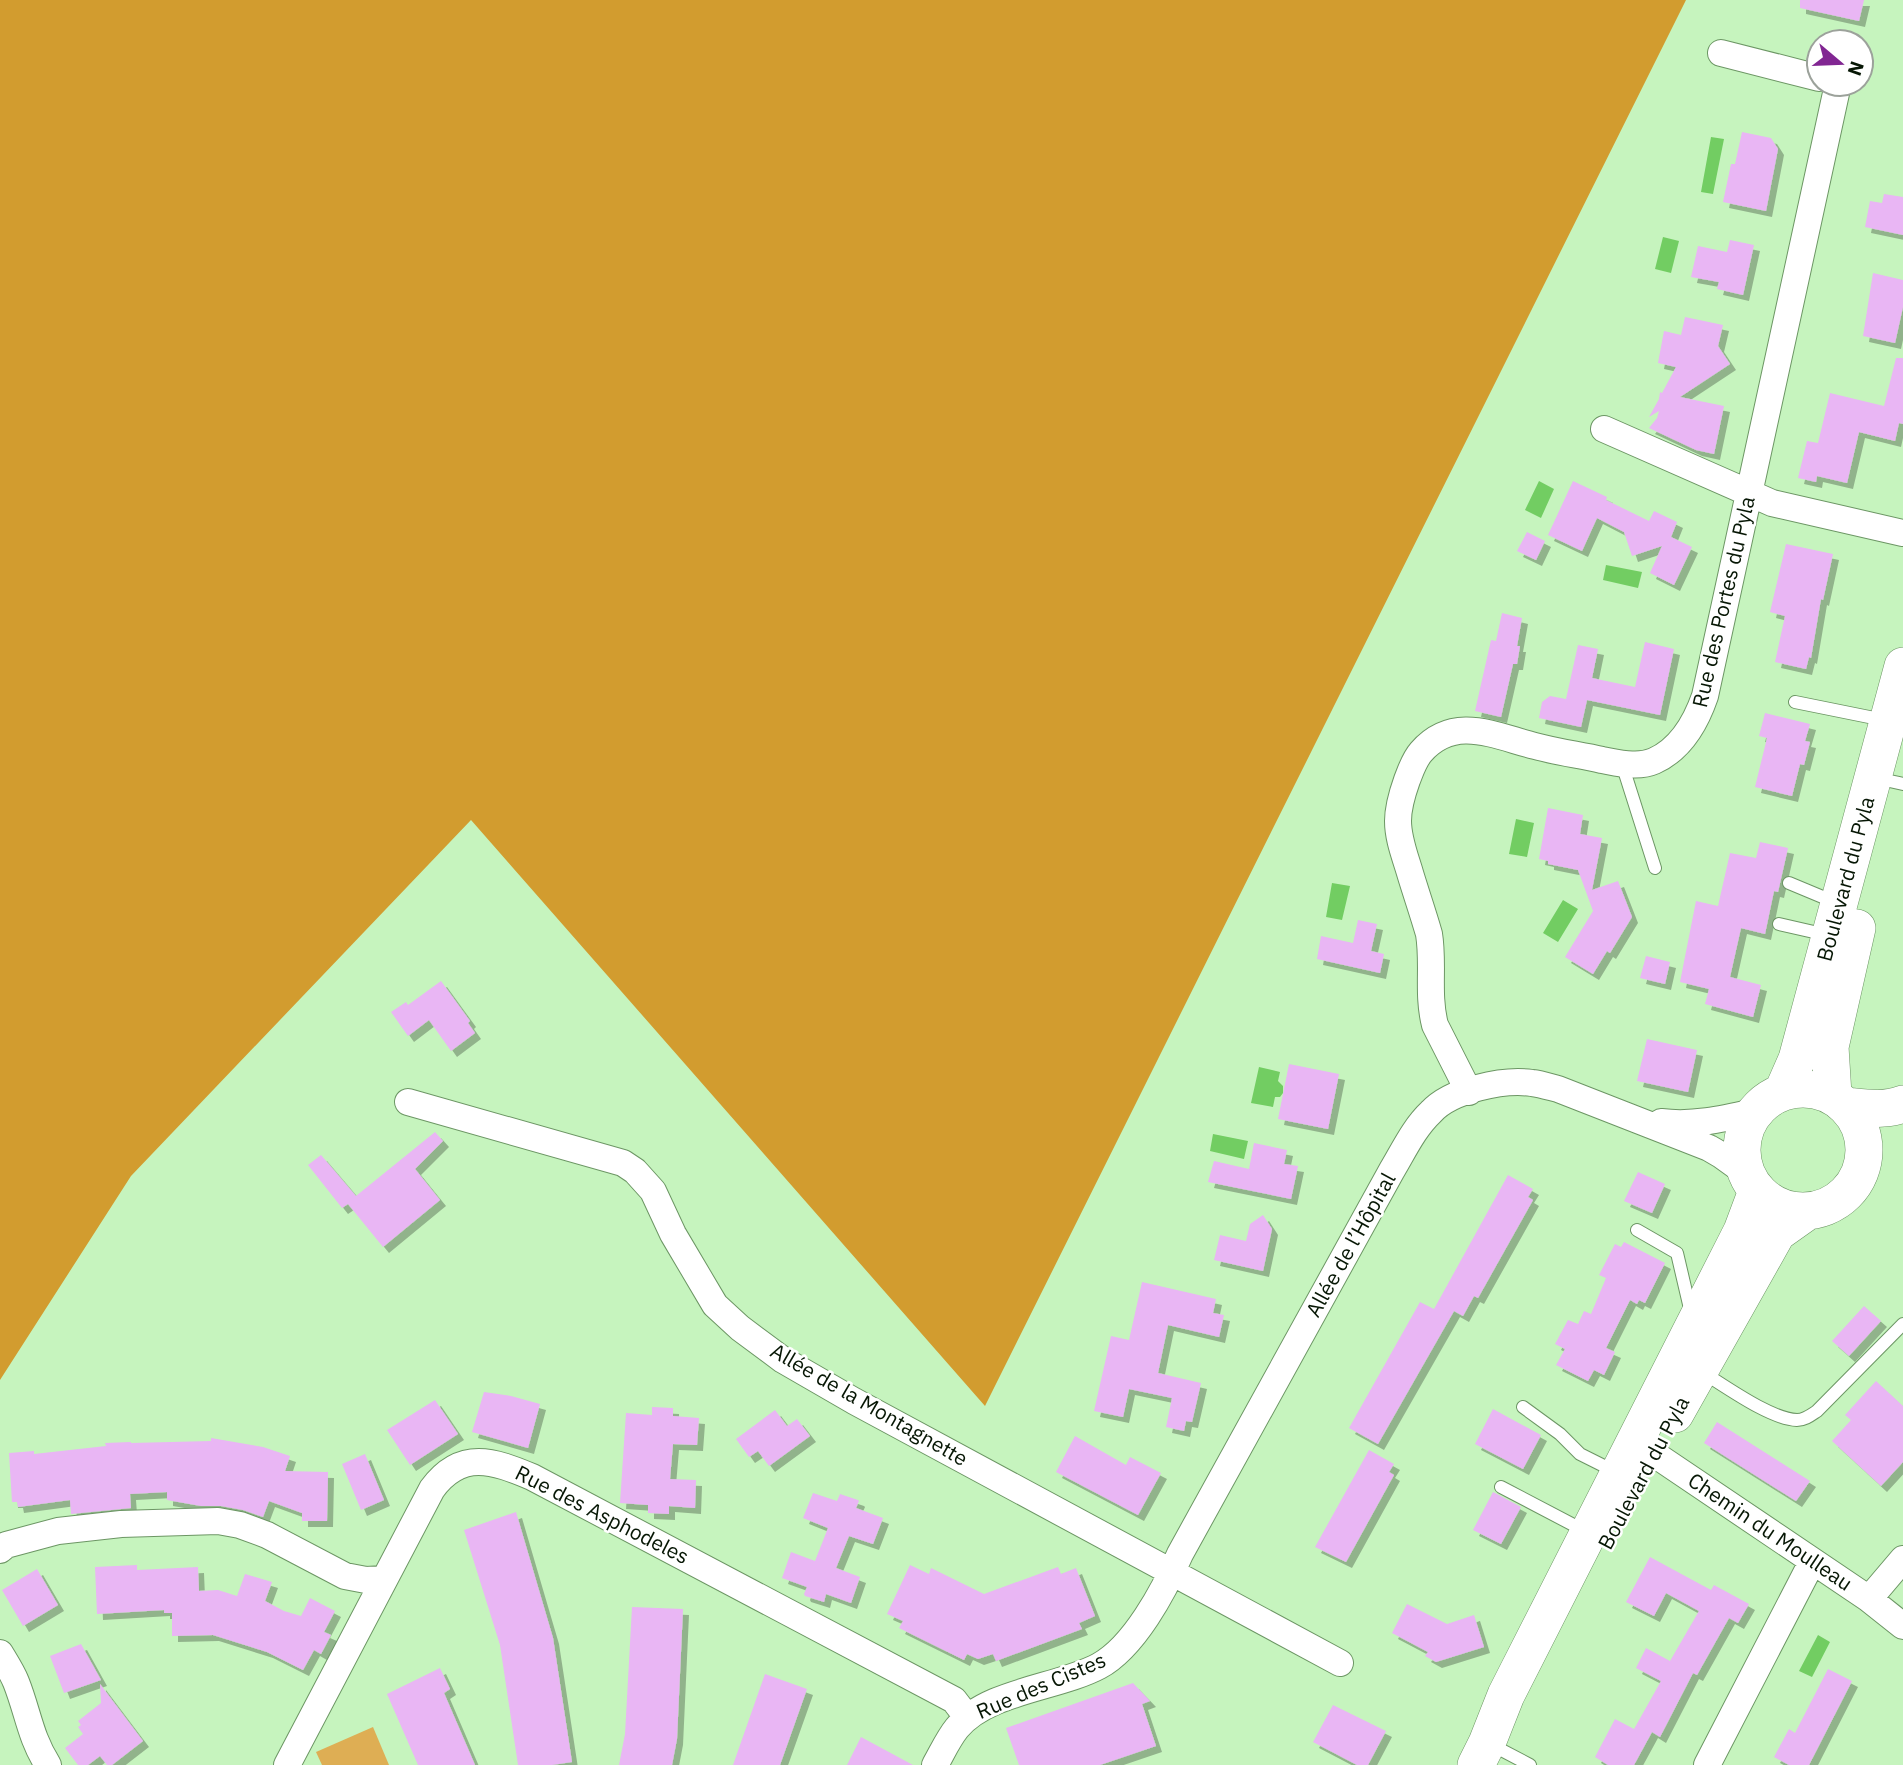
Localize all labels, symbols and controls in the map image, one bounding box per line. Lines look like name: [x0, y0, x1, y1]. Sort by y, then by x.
north arrow: [1805, 28, 1875, 98]
text: N: [1842, 58, 1870, 79]
street label: Rue des Portes du Pyla: [1685, 493, 1761, 710]
street label: Boulevard du Pyla: [1810, 793, 1881, 964]
street label: Allée de l’Hôpital: [1299, 1167, 1402, 1322]
street label: Allée de la Montagnette: [766, 1336, 973, 1472]
street label: Boulevard du Pyla: [1591, 1391, 1695, 1554]
street label: Rue des Asphodeles: [511, 1458, 694, 1570]
street label: Chemin du Moulleau: [1683, 1466, 1858, 1597]
street label: Rue des Cistes: [972, 1645, 1110, 1725]

